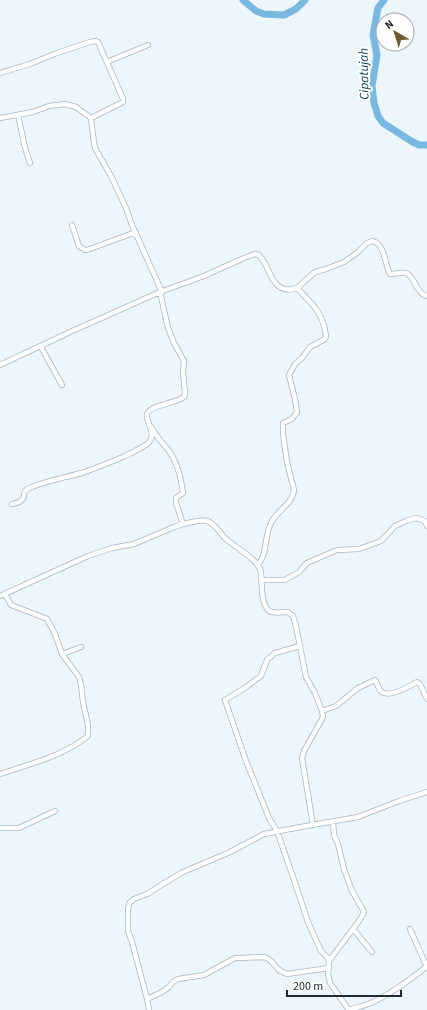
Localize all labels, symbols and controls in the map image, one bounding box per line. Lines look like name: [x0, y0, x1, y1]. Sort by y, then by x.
north arrow: [375, 12, 415, 52]
text: N: [382, 16, 397, 33]
water label: Cipatujah: [355, 48, 373, 100]
scale bar: [287, 972, 401, 998]
text: 200 m: [293, 978, 323, 995]

